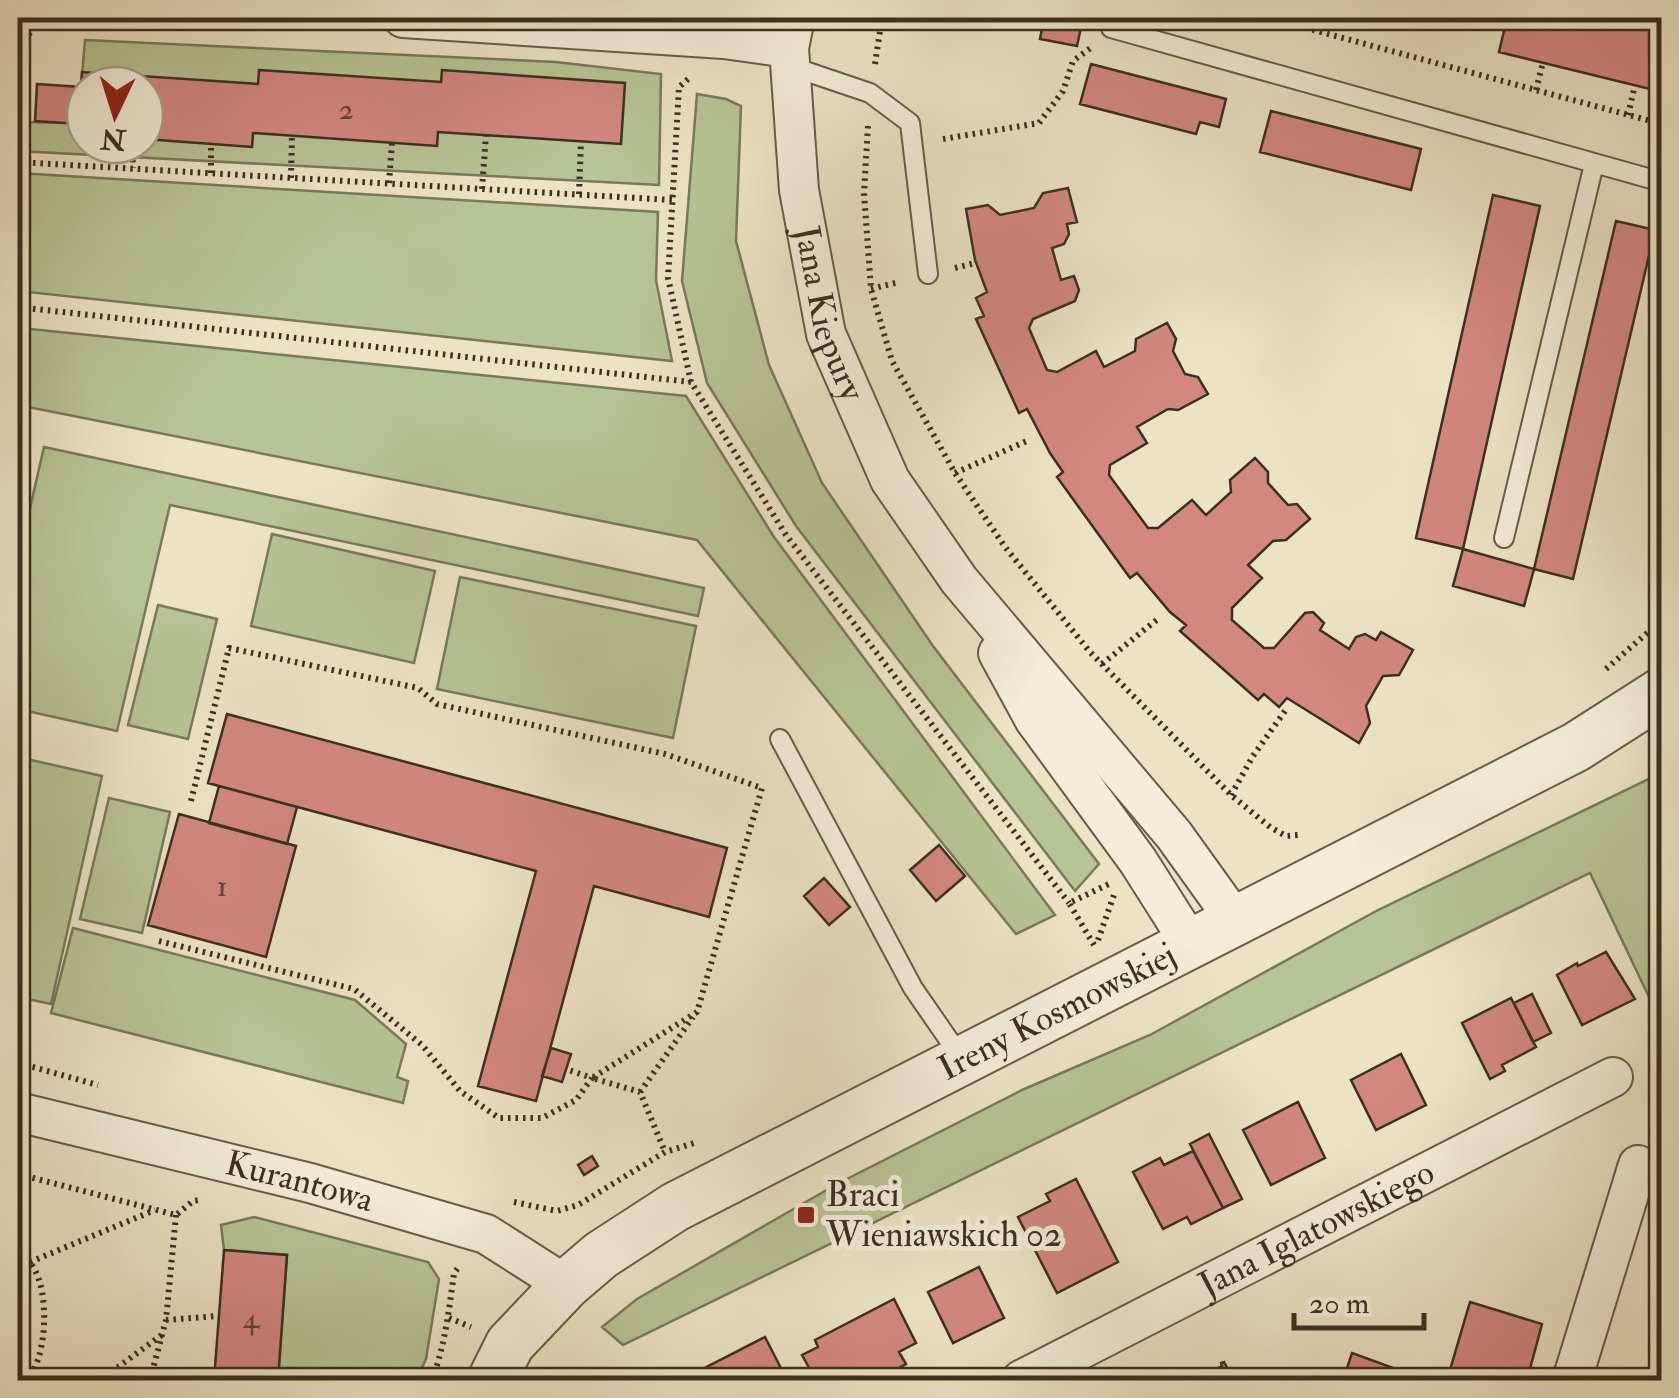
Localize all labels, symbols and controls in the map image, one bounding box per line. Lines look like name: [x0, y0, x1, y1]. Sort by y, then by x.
north arrow: [65, 65, 165, 165]
house number: 2: [338, 91, 354, 128]
text: N: [99, 120, 128, 157]
street label: Jana Kiepury: [784, 221, 875, 408]
house number: 1: [217, 868, 227, 905]
street label: Ireny Kosmowskiej: [931, 933, 1183, 1091]
street label: Kurantowa: [221, 1141, 379, 1222]
street label: Jana Iglatowskiego: [1191, 1150, 1442, 1308]
place label: Braci Wieniawskich 02: [825, 1173, 1062, 1257]
marker: Braci Wieniawskich 02: [795, 1204, 817, 1226]
scale bar: [1294, 1268, 1424, 1330]
text: 20 m: [1309, 1285, 1369, 1322]
house number: 4: [243, 1300, 261, 1337]

